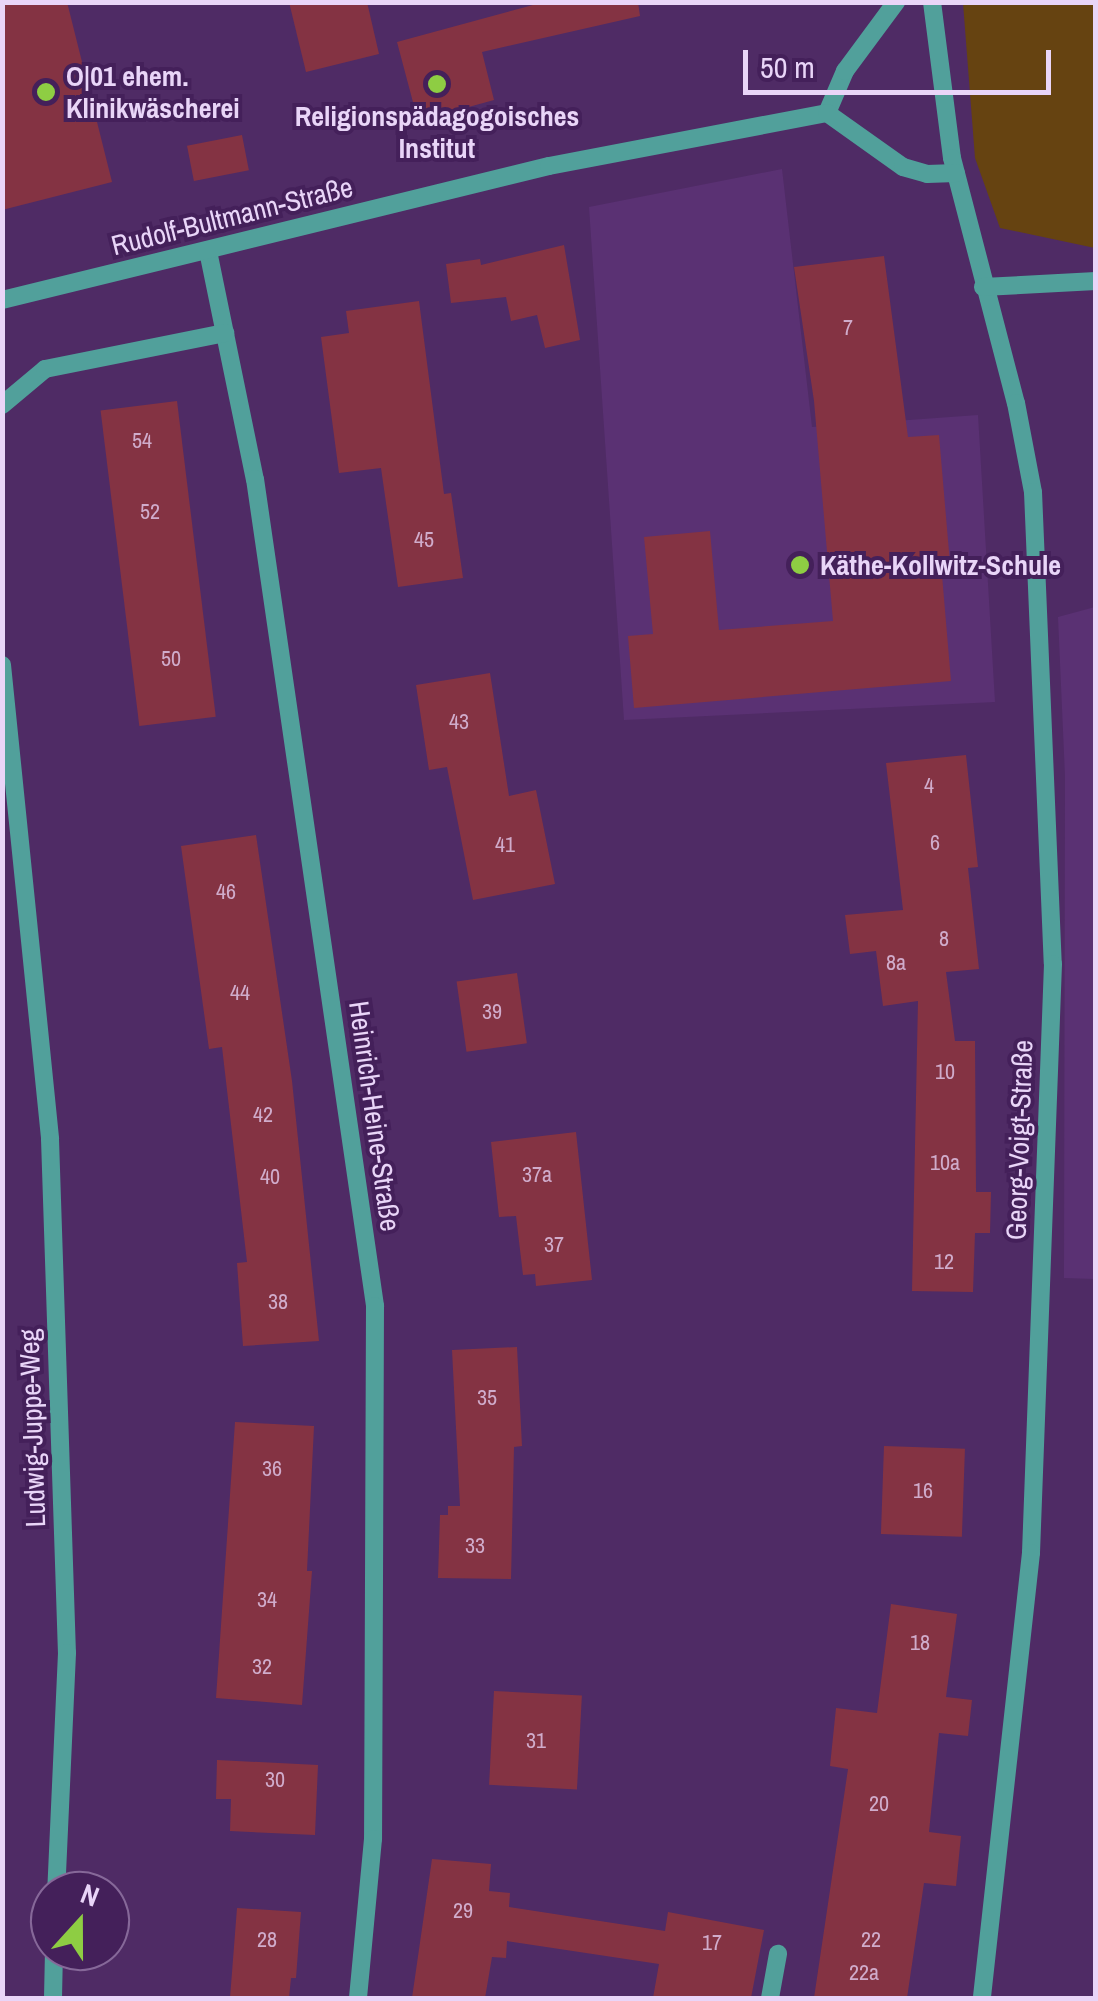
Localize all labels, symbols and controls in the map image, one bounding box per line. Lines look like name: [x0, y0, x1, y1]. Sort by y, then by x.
scale bar: [748, 30, 1056, 92]
text: 50 m: [760, 47, 815, 87]
place label: O|01 ehem. Klinikwäscherei: [66, 59, 240, 125]
marker: Religionspädagogoisches Institut: [426, 73, 448, 95]
marker: O|01 ehem. Klinikwäscherei: [35, 81, 57, 103]
place label: Religionspädagogoisches Institut: [295, 99, 579, 165]
street label: Rudolf-Bultmann-Straße: [108, 170, 356, 262]
house number: 7: [843, 315, 853, 341]
house number: 54: [132, 428, 152, 454]
house number: 52: [140, 499, 160, 525]
house number: 45: [414, 527, 434, 553]
place label: Käthe-Kollwitz-Schule: [820, 548, 1061, 582]
marker: Käthe-Kollwitz-Schule: [789, 554, 811, 576]
house number: 50: [161, 646, 181, 672]
house number: 43: [449, 709, 469, 735]
house number: 4: [924, 773, 934, 799]
house number: 6: [930, 830, 940, 856]
house number: 41: [495, 832, 515, 858]
house number: 46: [216, 879, 236, 905]
house number: 8: [939, 926, 949, 952]
house number: 8a: [886, 950, 906, 976]
house number: 44: [230, 980, 250, 1006]
street label: Heinrich-Heine-Straße: [342, 999, 408, 1233]
house number: 39: [482, 999, 502, 1025]
street label: Georg-Voigt-Straße: [999, 1039, 1039, 1241]
house number: 10: [935, 1059, 955, 1085]
house number: 42: [253, 1102, 273, 1128]
house number: 10a: [930, 1150, 960, 1176]
house number: 37a: [522, 1162, 552, 1188]
house number: 40: [260, 1164, 280, 1190]
house number: 37: [544, 1232, 564, 1258]
house number: 12: [934, 1249, 954, 1275]
house number: 38: [268, 1289, 288, 1315]
street label: Ludwig-Juppe-Weg: [12, 1328, 52, 1528]
house number: 35: [477, 1385, 497, 1411]
house number: 36: [262, 1456, 282, 1482]
house number: 16: [913, 1478, 933, 1504]
house number: 33: [465, 1533, 485, 1559]
house number: 34: [257, 1587, 277, 1613]
house number: 18: [910, 1630, 930, 1656]
house number: 32: [252, 1654, 272, 1680]
house number: 31: [526, 1728, 546, 1754]
house number: 30: [265, 1767, 285, 1793]
house number: 20: [869, 1791, 889, 1817]
north arrow: [30, 1871, 130, 1971]
text: N: [75, 1874, 105, 1916]
house number: 29: [453, 1898, 473, 1924]
house number: 28: [257, 1927, 277, 1953]
house number: 22: [861, 1927, 881, 1953]
house number: 17: [702, 1930, 722, 1956]
house number: 22a: [849, 1960, 879, 1986]

